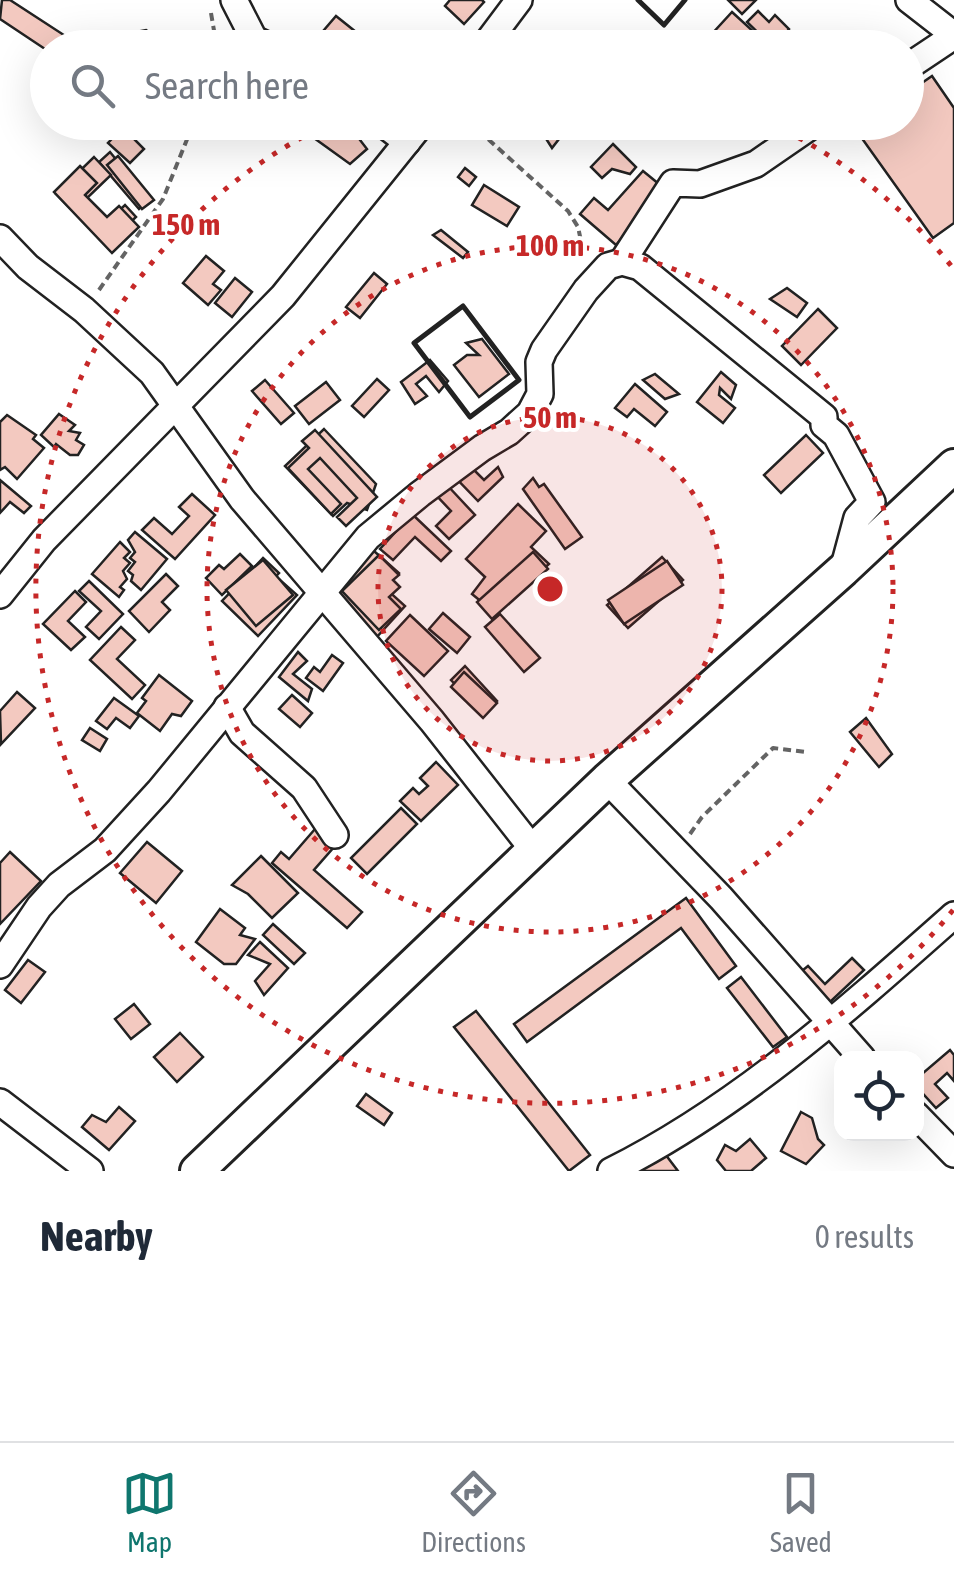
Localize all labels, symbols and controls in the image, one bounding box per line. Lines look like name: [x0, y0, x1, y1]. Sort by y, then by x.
search box: [30, 30, 924, 140]
icon: search: [65, 58, 120, 113]
text: Search here: [145, 64, 309, 107]
text: 150 m: [152, 207, 220, 241]
text: 100 m: [516, 228, 584, 262]
text: 50 m: [523, 400, 577, 434]
centre of rings: [532, 571, 568, 607]
map controls: [834, 1051, 924, 1141]
button: locate: [834, 1051, 924, 1141]
text: Nearby: [40, 1212, 153, 1260]
text: 0 results: [815, 1218, 914, 1255]
tab: Map: [122, 1466, 177, 1558]
tab: Directions: [421, 1466, 526, 1558]
tab: Saved: [770, 1466, 832, 1558]

